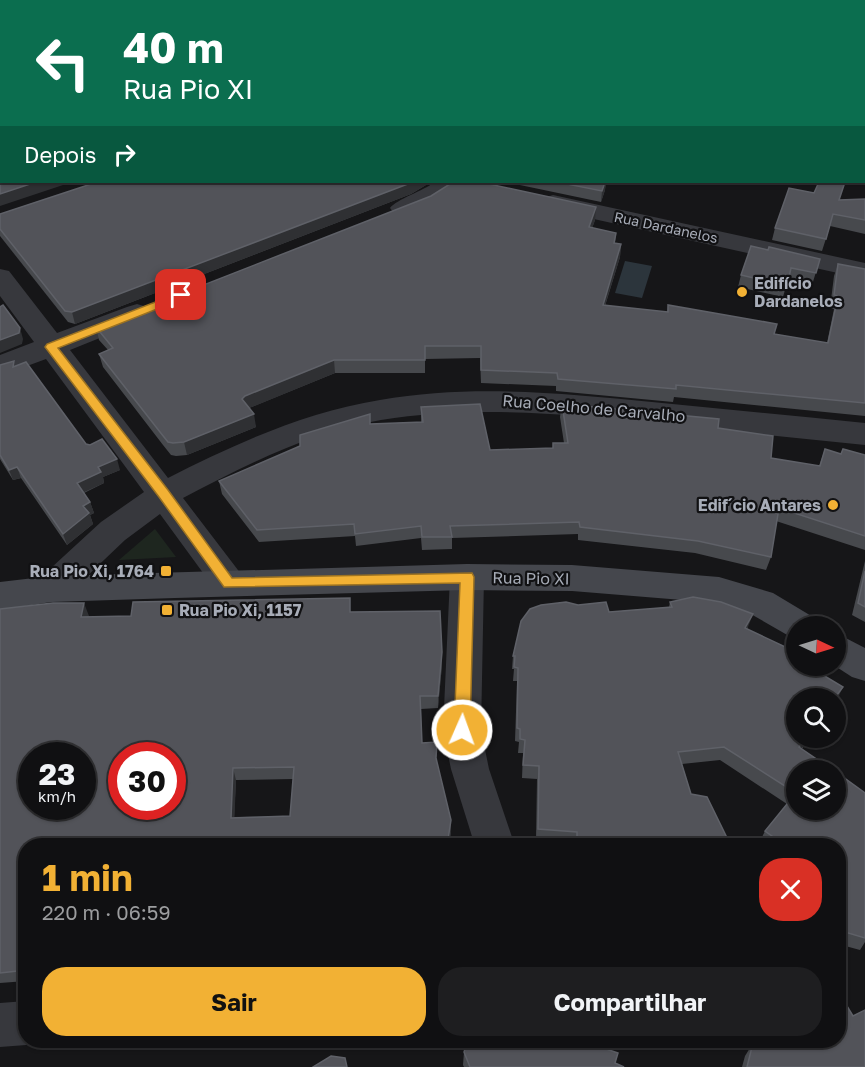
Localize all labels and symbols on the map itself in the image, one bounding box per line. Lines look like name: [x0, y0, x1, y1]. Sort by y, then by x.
street label: Rua Dardanelos: [613, 208, 719, 246]
pin: [155, 269, 206, 320]
place label: Edifício Dardanelos: [754, 273, 843, 311]
marker: Edifício Dardanelos: [735, 285, 749, 299]
street label: Rua Coelho de Carvalho: [502, 390, 686, 426]
place label: Edif´cio Antares: [698, 495, 821, 515]
marker: Edif´cio Antares: [826, 498, 840, 512]
place label: Rua Pio Xi, 1764: [29, 561, 154, 581]
marker: Rua Pio Xi, 1764: [159, 564, 173, 578]
street label: Rua Pio XI: [492, 567, 570, 589]
place label: Rua Pio Xi, 1157: [179, 600, 302, 620]
marker: Rua Pio Xi, 1157: [160, 603, 174, 617]
north arrow: [786, 616, 846, 676]
position arrow: [430, 698, 494, 762]
speed limit sign: 30: [108, 742, 186, 820]

